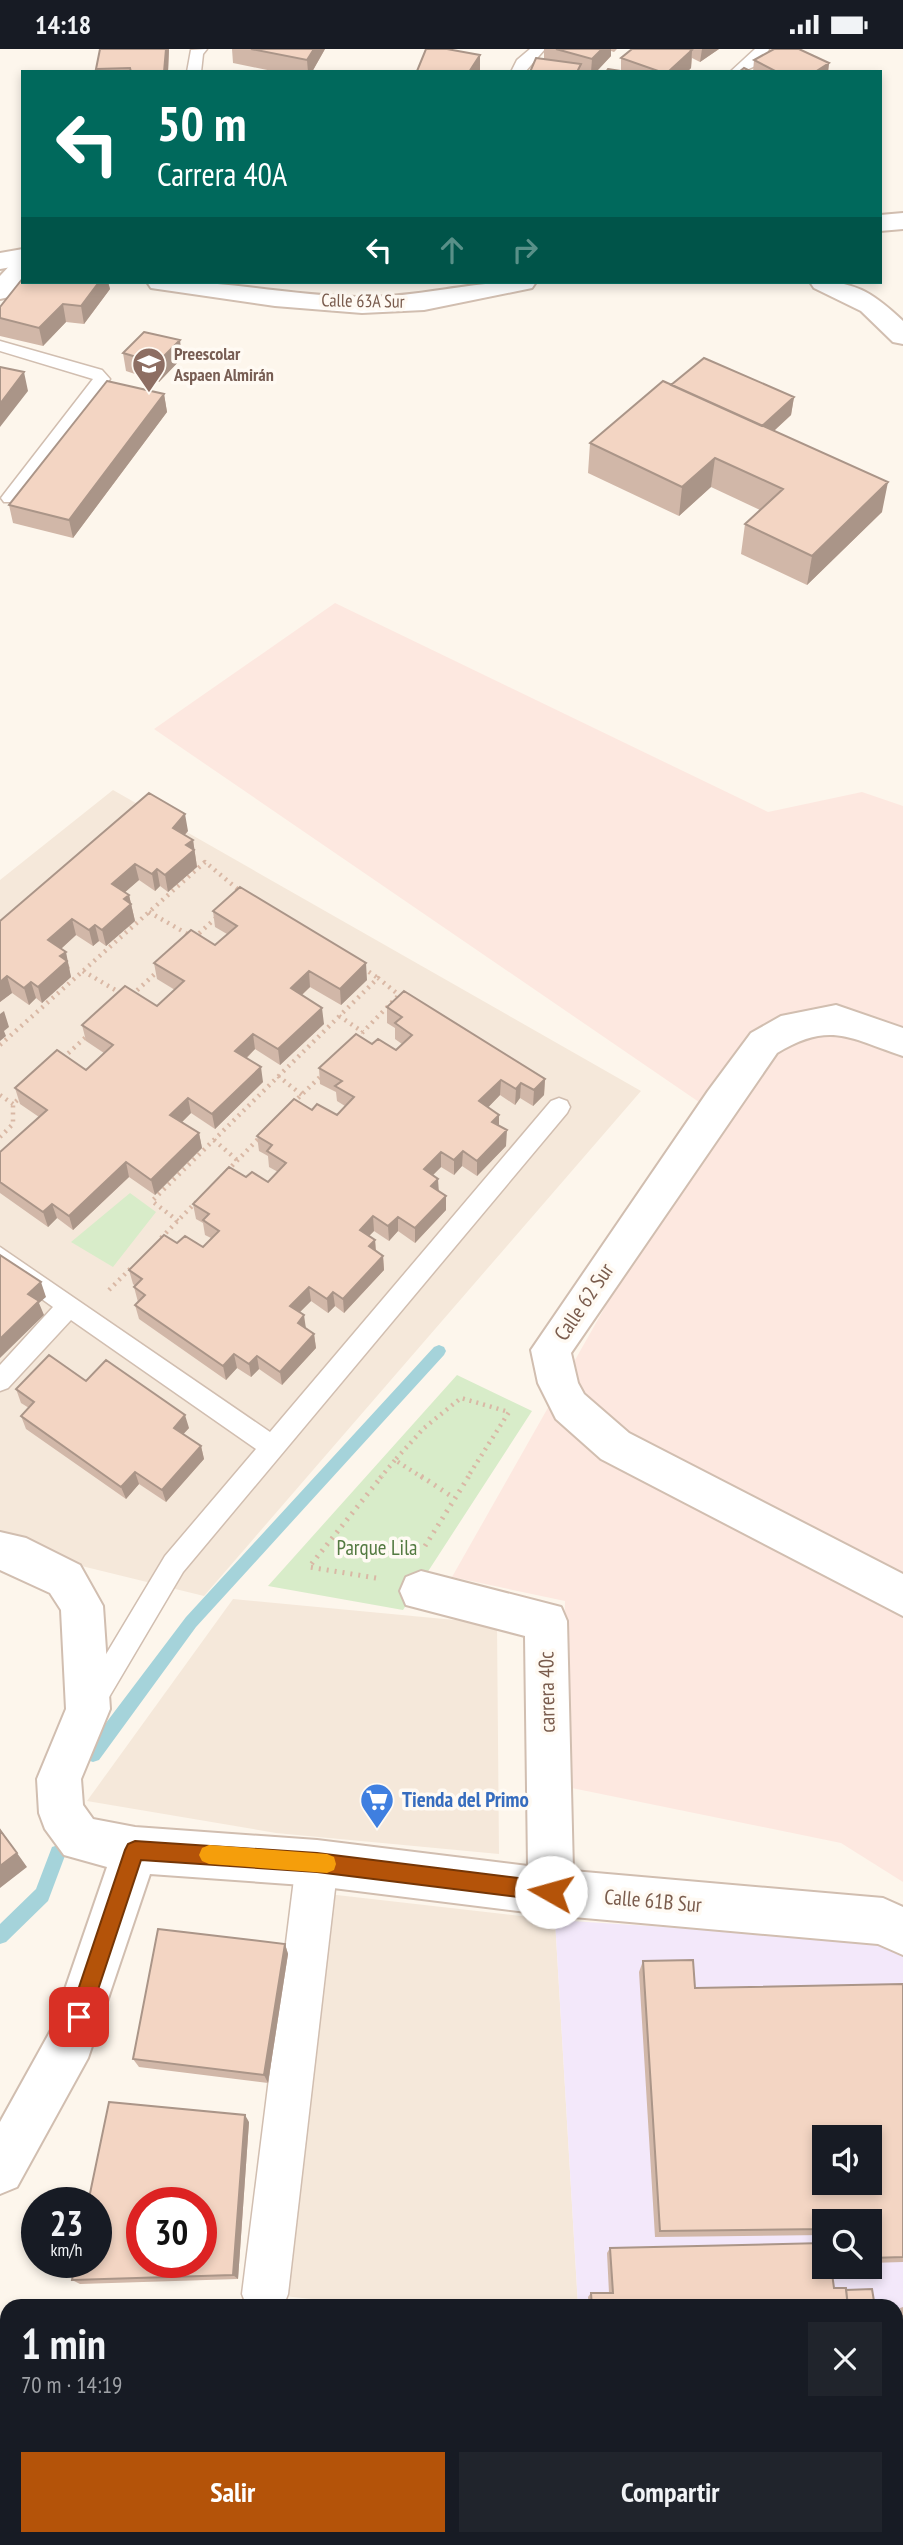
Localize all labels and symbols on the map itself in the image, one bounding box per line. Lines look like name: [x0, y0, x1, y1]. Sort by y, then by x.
street label: Calle 63A Sur: [321, 288, 405, 313]
place label: Preescolar Aspaen Almirán: [173, 342, 274, 386]
school or university icon: Preescolar Aspaen Almirán: [130, 345, 168, 394]
street label: Calle 62 Sur: [548, 1258, 619, 1346]
park label: Parque Lila: [337, 1534, 417, 1561]
street label: carrera 40c: [532, 1651, 561, 1733]
supermarket icon: Tienda del Primo: [358, 1781, 396, 1830]
place label: Tienda del Primo: [402, 1786, 529, 1813]
position arrow: [514, 1855, 588, 1929]
street label: Calle 61B Sur: [603, 1883, 703, 1918]
pin: [49, 1987, 109, 2047]
speed limit sign: 30: [126, 2187, 217, 2278]

